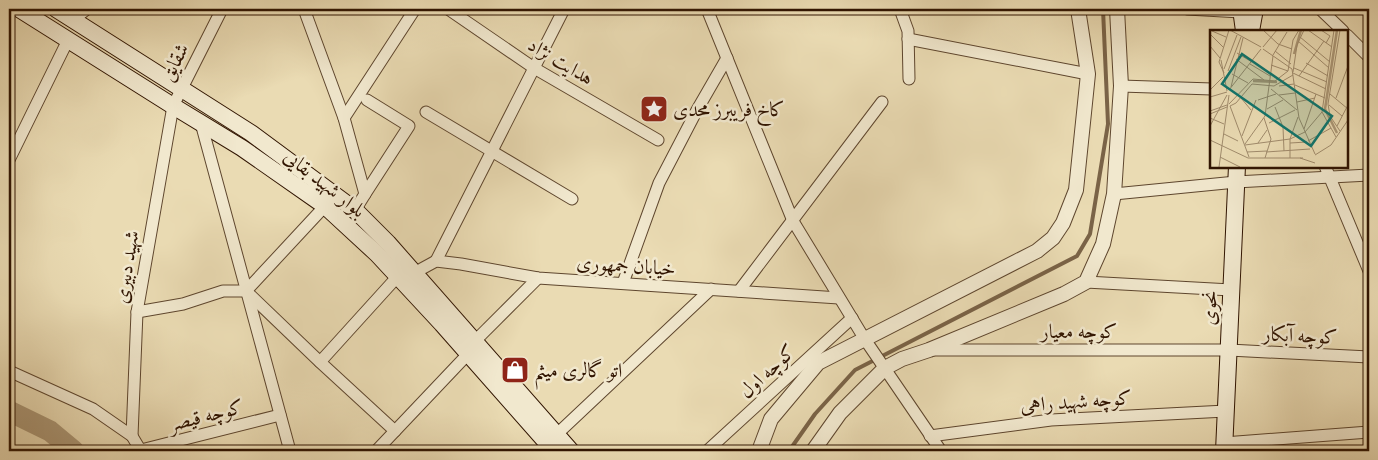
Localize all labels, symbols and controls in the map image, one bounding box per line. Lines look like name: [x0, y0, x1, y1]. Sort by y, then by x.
inset map: [1210, 30, 1348, 168]
street label: هدایت نژاد: [524, 32, 598, 90]
street label: شقایق: [154, 39, 195, 85]
place icon: کاخ فریبرز محدی: [639, 94, 669, 124]
place label: کاخ فریبرز محدی: [673, 97, 785, 127]
street label: بلوار شهید بقایی: [278, 144, 371, 224]
street label: شهید دبیری: [108, 229, 145, 305]
street label: خیابان جمهوری: [576, 250, 676, 281]
street label: نحوی: [1196, 290, 1223, 326]
street label: کوچه معیار: [1039, 319, 1117, 345]
street label: کوچه آبکار: [1260, 321, 1338, 351]
street label: کوچه اول: [734, 339, 802, 405]
shop icon: اتو گالری میثم: [500, 355, 530, 385]
place label: اتو گالری میثم: [534, 358, 622, 390]
street label: کوچه شهید راهی: [1019, 385, 1133, 419]
street label: کوچه قیصر: [164, 394, 246, 438]

